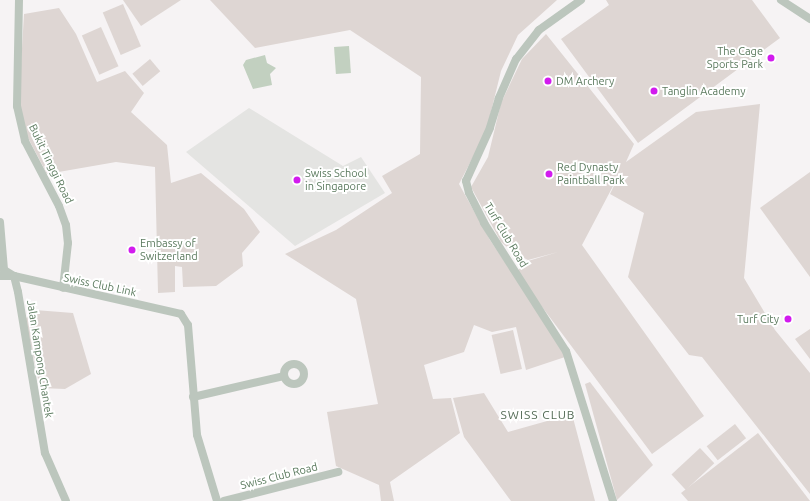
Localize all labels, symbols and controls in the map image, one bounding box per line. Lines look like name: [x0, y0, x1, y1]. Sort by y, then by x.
place label: The Cage Sports Park: [707, 45, 763, 71]
marker: The Cage Sports Park: [766, 53, 776, 63]
place label: DM Archery: [556, 74, 614, 88]
marker: DM Archery: [543, 76, 553, 86]
place label: Tanglin Academy: [662, 84, 745, 98]
marker: Tanglin Academy: [649, 86, 659, 96]
street label: Bukit Tinggi Road: [26, 122, 76, 206]
place label: Red Dynasty Paintball Park: [557, 161, 625, 187]
place label: Swiss School in Singapore: [305, 167, 367, 193]
marker: Red Dynasty Paintball Park: [544, 169, 554, 179]
marker: Swiss School in Singapore: [292, 175, 302, 185]
street label: Turf Club Road: [481, 200, 531, 270]
place label: Embassy of Switzerland: [140, 237, 198, 263]
marker: Embassy of Switzerland: [127, 245, 137, 255]
street label: Swiss Club Link: [62, 271, 138, 299]
street label: Jalan Kampong Chantek: [24, 299, 56, 419]
place label: Turf City: [737, 312, 779, 326]
marker: Turf City: [782, 313, 794, 325]
district label: SWISS CLUB: [501, 408, 575, 422]
street label: Swiss Club Road: [239, 460, 319, 492]

